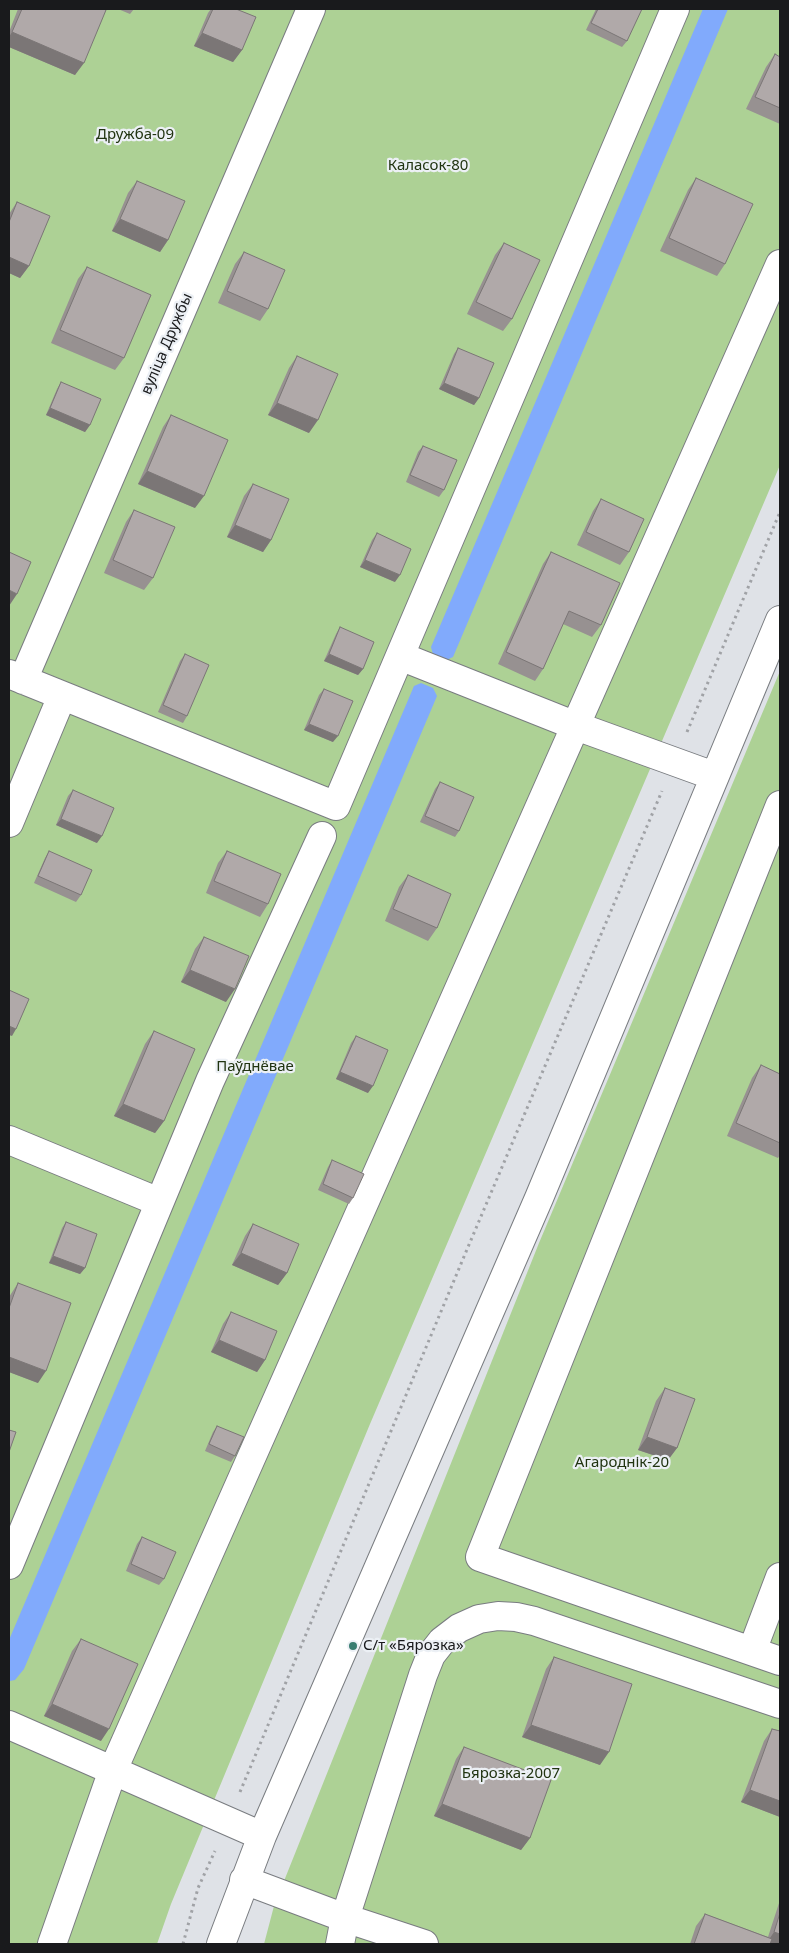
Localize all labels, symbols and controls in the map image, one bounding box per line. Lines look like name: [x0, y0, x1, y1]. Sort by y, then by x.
park label: Дружба-09: [96, 126, 174, 144]
park label: Каласок-80: [388, 157, 468, 175]
street label: вуліца Дружбы: [138, 291, 196, 397]
park label: Паўднёвае: [216, 1058, 294, 1076]
park label: Агароднік-20: [575, 1454, 669, 1472]
place label: С/т «Бярозка»: [363, 1637, 464, 1655]
marker: С/т «Бярозка»: [347, 1640, 359, 1652]
park label: Бярозка-2007: [462, 1765, 560, 1783]

